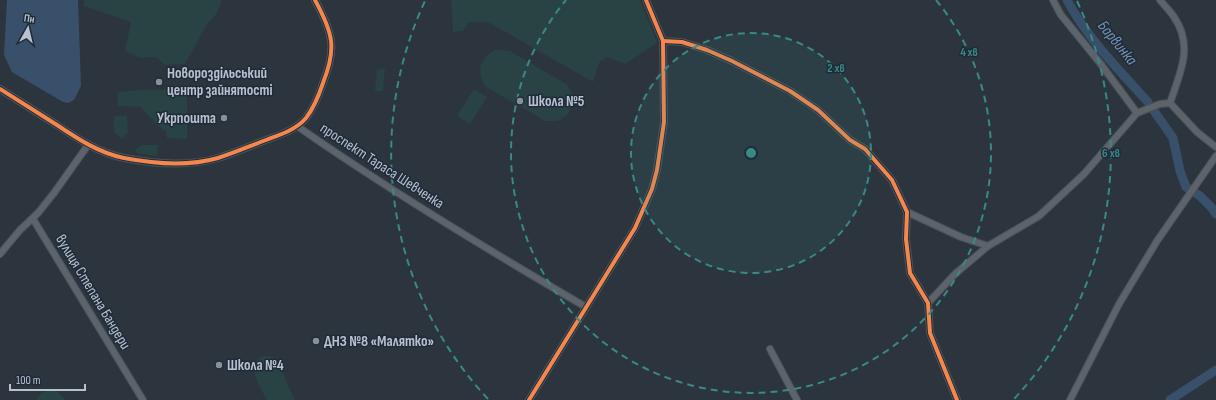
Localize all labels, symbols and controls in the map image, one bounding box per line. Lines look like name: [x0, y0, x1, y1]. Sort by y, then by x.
north arrow: [8, 8, 48, 48]
text: Пн: [23, 11, 36, 26]
water label: Барвинка: [1093, 17, 1141, 69]
text: 4 хв: [960, 45, 978, 60]
text: 2 хв: [827, 61, 845, 76]
place label: Новороздільський центр зайнятості: [167, 64, 273, 100]
marker: Новороздільський центр зайнятості: [154, 77, 164, 87]
place label: Школа №5: [528, 92, 585, 111]
marker: Школа №5: [515, 96, 525, 106]
place label: Укрпошта: [157, 109, 216, 128]
marker: Укрпошта: [219, 113, 229, 123]
street label: проспект Тараса Шевченка: [316, 119, 448, 213]
centre of rings: [744, 146, 758, 160]
text: 6 хв: [1102, 146, 1120, 161]
street label: вулиця Степана Бандери: [51, 231, 135, 353]
place label: ДНЗ №8 «Малятко»: [324, 332, 434, 351]
marker: ДНЗ №8 «Малятко»: [311, 336, 321, 346]
place label: Школа №4: [227, 356, 284, 375]
marker: Школа №4: [214, 360, 224, 370]
scale bar: [10, 366, 85, 392]
text: 100 m: [16, 373, 41, 388]

